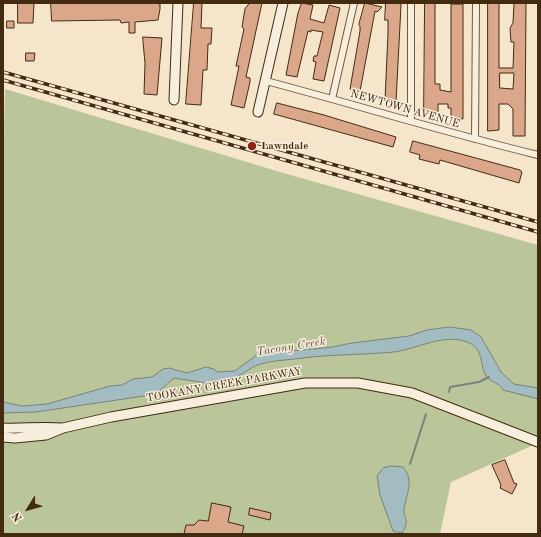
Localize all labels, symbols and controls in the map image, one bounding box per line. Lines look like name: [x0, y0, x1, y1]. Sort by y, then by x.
street label: NEWTOWN AVENUE: [349, 87, 461, 131]
place label: Lawndale: [261, 139, 308, 153]
marker: Lawndale: [246, 140, 258, 152]
water label: Tacony Creek: [255, 334, 327, 360]
street label: TOOKANY CREEK PARKWAY: [145, 365, 303, 405]
north arrow: [8, 489, 48, 529]
text: N: [11, 510, 25, 523]

